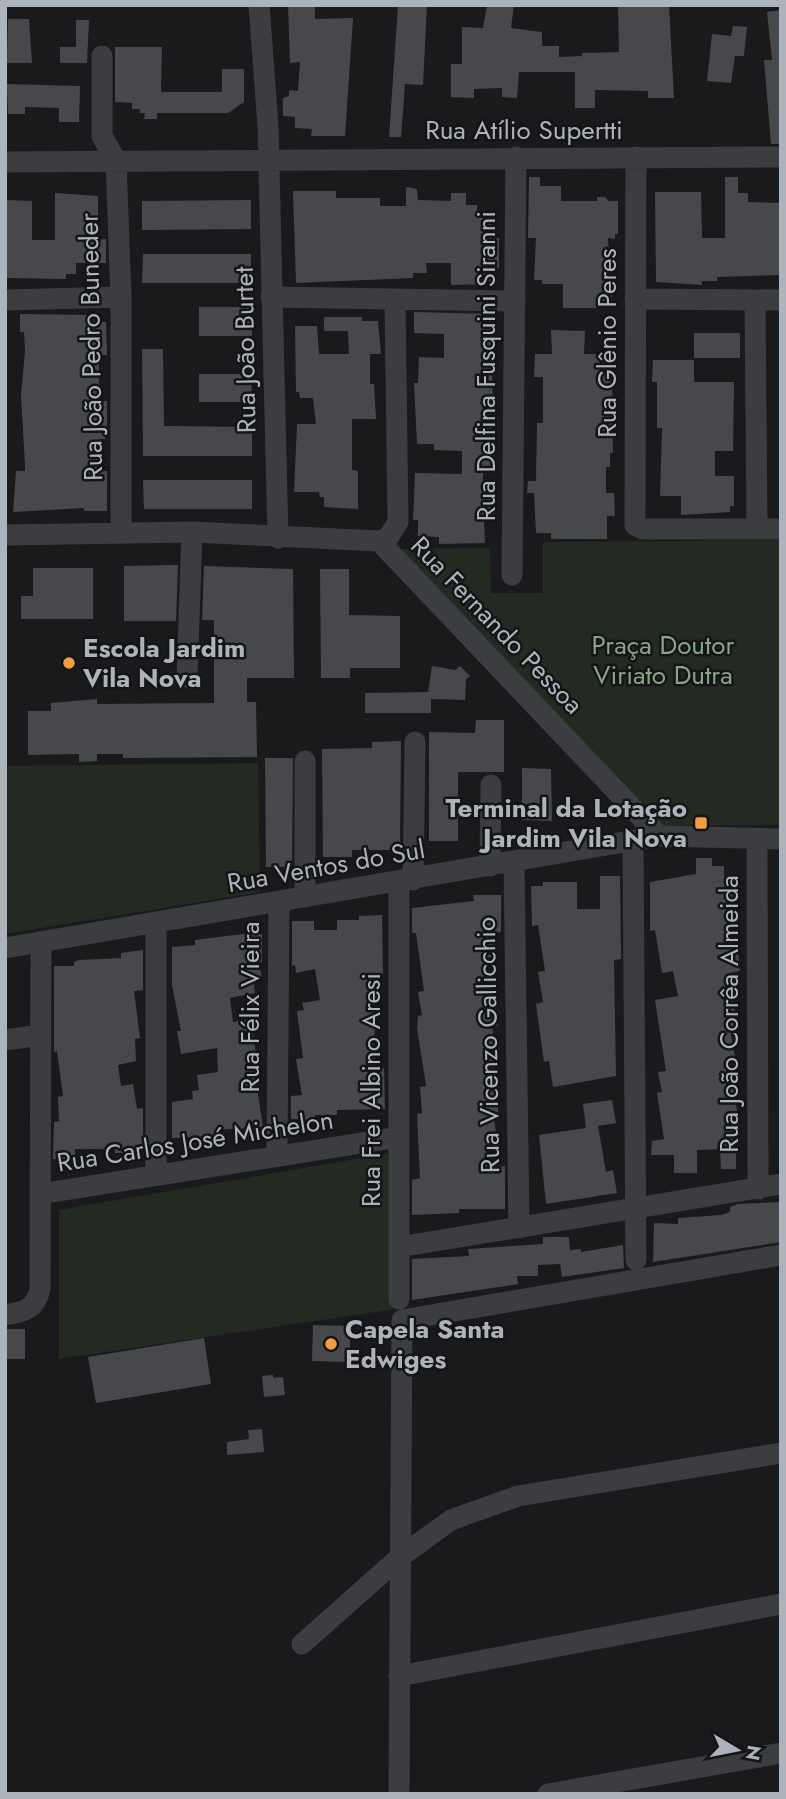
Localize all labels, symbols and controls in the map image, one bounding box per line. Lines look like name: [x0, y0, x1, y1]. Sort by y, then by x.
street label: Rua Atílio Supertti: [425, 111, 623, 149]
street label: Rua Delfina Fusquini Siranni: [467, 211, 505, 521]
street label: Rua João Pedro Buneder: [70, 213, 112, 481]
street label: Rua Glênio Peres: [588, 248, 626, 438]
street label: Rua João Burtet: [225, 266, 265, 434]
street label: Rua Fernando Pessoa: [402, 528, 592, 722]
park label: Praça Doutor Viriato Dutra: [592, 626, 734, 694]
place label: Escola Jardim Vila Nova: [82, 629, 245, 697]
marker: Escola Jardim Vila Nova: [61, 655, 77, 671]
place label: Terminal da Lotação Jardim Vila Nova: [446, 789, 687, 857]
marker: Terminal da Lotação Jardim Vila Nova: [693, 815, 709, 831]
street label: Rua Ventos do Sul: [224, 830, 428, 902]
street label: Rua João Corrêa Almeida: [710, 875, 748, 1153]
street label: Rua Vicenzo Gallicchio: [467, 917, 509, 1173]
street label: Rua Félix Vieira: [231, 921, 269, 1093]
street label: Rua Frei Albino Aresi: [352, 973, 390, 1207]
street label: Rua Carlos José Michelon: [54, 1100, 336, 1182]
place label: Capela Santa Edwiges: [345, 1310, 505, 1378]
marker: Capela Santa Edwiges: [323, 1336, 339, 1352]
north arrow: [702, 1715, 772, 1785]
text: N: [739, 1743, 768, 1763]

